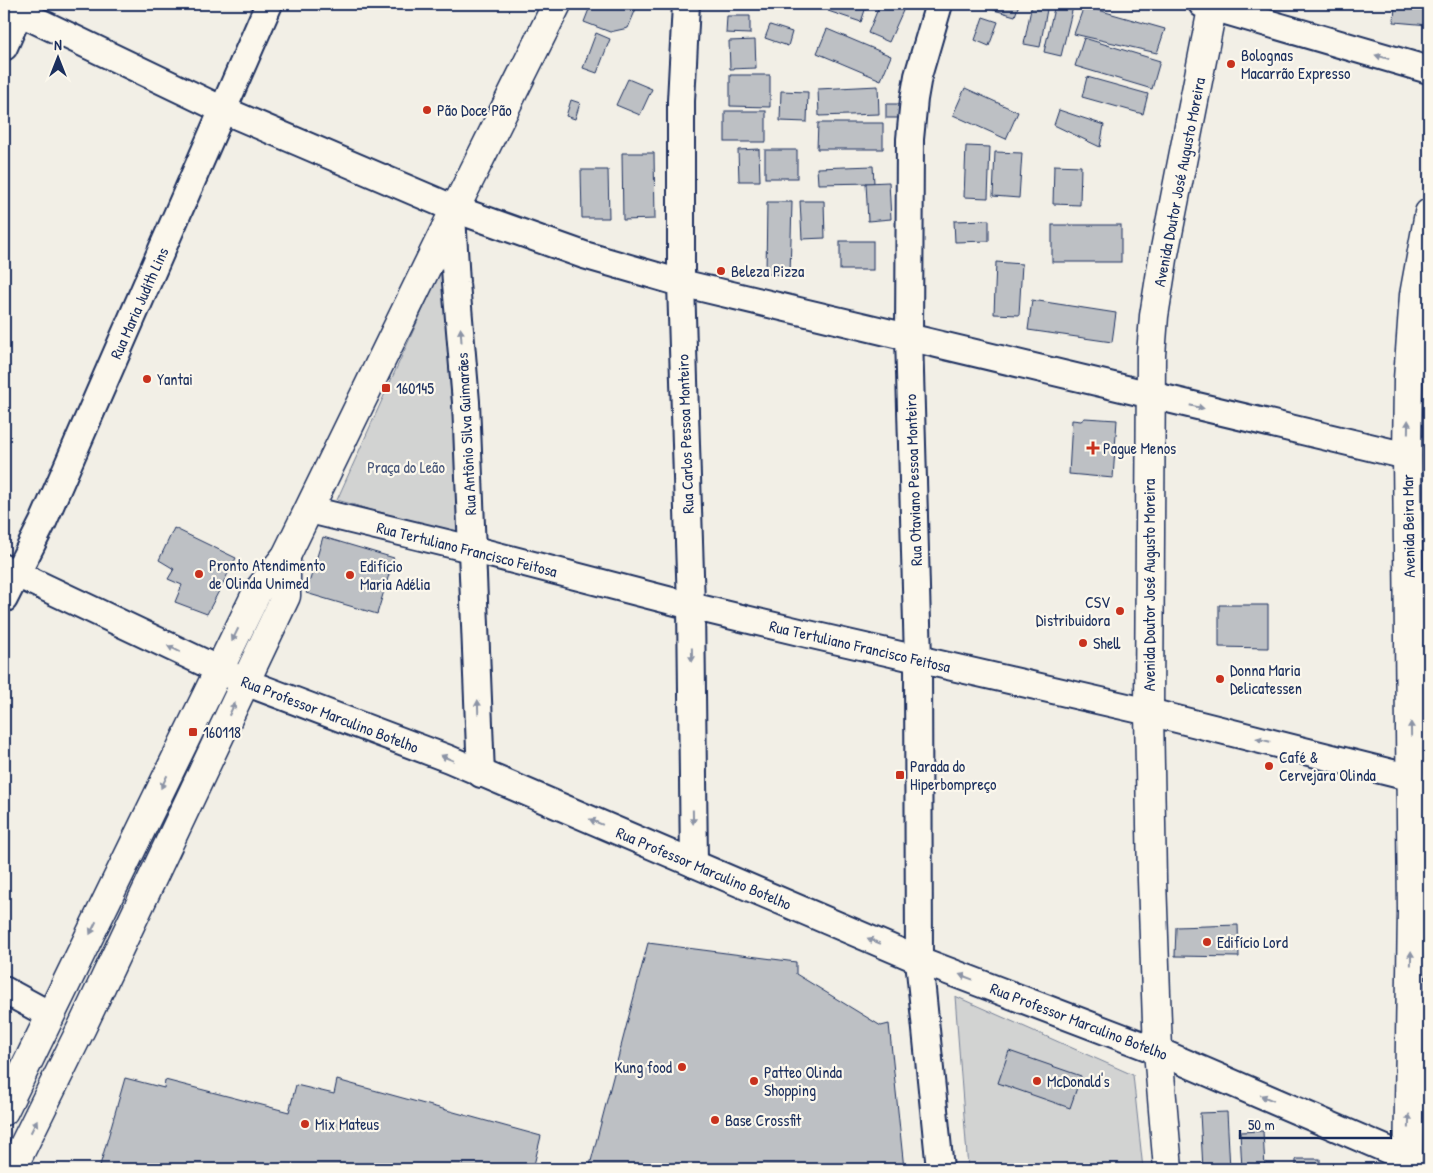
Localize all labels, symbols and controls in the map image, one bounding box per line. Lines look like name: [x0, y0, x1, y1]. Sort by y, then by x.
north arrow: [32, 32, 82, 82]
text: N: [54, 35, 62, 54]
place label: Bolognas Macarrão Expresso: [1241, 44, 1351, 84]
one-way arrow: [1375, 52, 1390, 60]
marker: Bolognas Macarrão Expresso: [1225, 58, 1237, 70]
street label: Avenida Doutor José Augusto Moreira: [1148, 76, 1210, 288]
place label: Pão Doce Pão: [437, 99, 512, 121]
marker: Pão Doce Pão: [421, 104, 433, 116]
street label: Rua Maria Judith Lins: [105, 244, 173, 362]
place label: Beleza Pizza: [731, 260, 804, 282]
marker: Beleza Pizza: [715, 265, 727, 277]
one-way arrow: [456, 327, 464, 343]
street label: Rua Antônio Silva Guimarães: [451, 352, 481, 516]
street label: Rua Carlos Pessoa Monteiro: [671, 353, 699, 514]
place label: Yantai: [157, 368, 193, 390]
marker: Yantai: [141, 373, 153, 385]
place label: 160145: [396, 377, 434, 399]
marker: 160145: [380, 382, 392, 394]
street label: Rua Otaviano Pessoa Monteiro: [899, 393, 927, 566]
one-way arrow: [1190, 403, 1205, 411]
one-way arrow: [1404, 419, 1412, 435]
place label: Pague Menos: [1103, 437, 1176, 459]
marker: Pague Menos: [1087, 442, 1099, 454]
park label: Praça do Leão: [367, 456, 445, 478]
street label: Avenida Beira Mar: [1396, 474, 1420, 578]
street label: Avenida Doutor José Augusto Moreira: [1138, 479, 1160, 691]
street label: Rua Tertuliano Francisco Feitosa: [374, 516, 560, 582]
place label: Pronto Atendimento de Olinda Unimed: [209, 554, 326, 594]
place label: Edifício Maria Adélia: [360, 555, 430, 595]
marker: Pronto Atendimento de Olinda Unimed: [193, 568, 205, 580]
marker: Edifício Maria Adélia: [344, 569, 356, 581]
place label: CSV Distribuidora: [1036, 591, 1110, 631]
marker: CSV Distribuidora: [1114, 605, 1126, 617]
street label: Rua Tertuliano Francisco Feitosa: [767, 614, 953, 678]
one-way arrow: [231, 628, 239, 643]
place label: Shell: [1093, 632, 1120, 654]
marker: Shell: [1077, 637, 1089, 649]
one-way arrow: [167, 645, 181, 653]
one-way arrow: [688, 647, 696, 663]
place label: Donna Maria Delicatessen: [1230, 659, 1302, 699]
street label: Rua Professor Marculino Botelho: [238, 670, 422, 758]
marker: Donna Maria Delicatessen: [1214, 673, 1226, 685]
one-way arrow: [473, 699, 481, 715]
one-way arrow: [229, 702, 237, 716]
place label: 160118: [203, 721, 241, 743]
one-way arrow: [1407, 721, 1415, 737]
marker: 160118: [187, 726, 199, 738]
one-way arrow: [1255, 736, 1270, 744]
place label: Café & Cervejara Olinda: [1279, 746, 1376, 786]
one-way arrow: [440, 754, 454, 762]
place label: Parada do Hiperbompreço: [910, 755, 997, 795]
marker: Café & Cervejara Olinda: [1263, 760, 1275, 772]
marker: Parada do Hiperbompreço: [894, 769, 906, 781]
one-way arrow: [160, 774, 168, 789]
one-way arrow: [689, 810, 697, 826]
one-way arrow: [589, 818, 603, 826]
street label: Rua Professor Marculino Botelho: [613, 821, 795, 915]
one-way arrow: [89, 920, 97, 935]
place label: Edifício Lord: [1217, 931, 1288, 953]
one-way arrow: [867, 936, 882, 944]
marker: Edifício Lord: [1201, 936, 1213, 948]
one-way arrow: [1408, 950, 1416, 966]
one-way arrow: [959, 973, 973, 981]
street label: Rua Professor Marculino Botelho: [987, 977, 1171, 1065]
place label: Kung food: [614, 1056, 672, 1078]
marker: Kung food: [676, 1061, 688, 1073]
place label: Patteo Olinda Shopping: [764, 1061, 842, 1101]
place label: McDonald's: [1047, 1070, 1110, 1092]
marker: Patteo Olinda Shopping: [748, 1075, 760, 1087]
marker: McDonald's: [1031, 1075, 1043, 1087]
one-way arrow: [1260, 1094, 1275, 1101]
scale bar: [1240, 1108, 1392, 1140]
place label: Base Crossfit: [725, 1109, 802, 1131]
one-way arrow: [1405, 1112, 1413, 1128]
place label: Mix Mateus: [315, 1113, 379, 1135]
marker: Base Crossfit: [709, 1114, 721, 1126]
text: 50 m: [1248, 1114, 1275, 1135]
one-way arrow: [30, 1118, 38, 1133]
marker: Mix Mateus: [299, 1118, 311, 1130]

